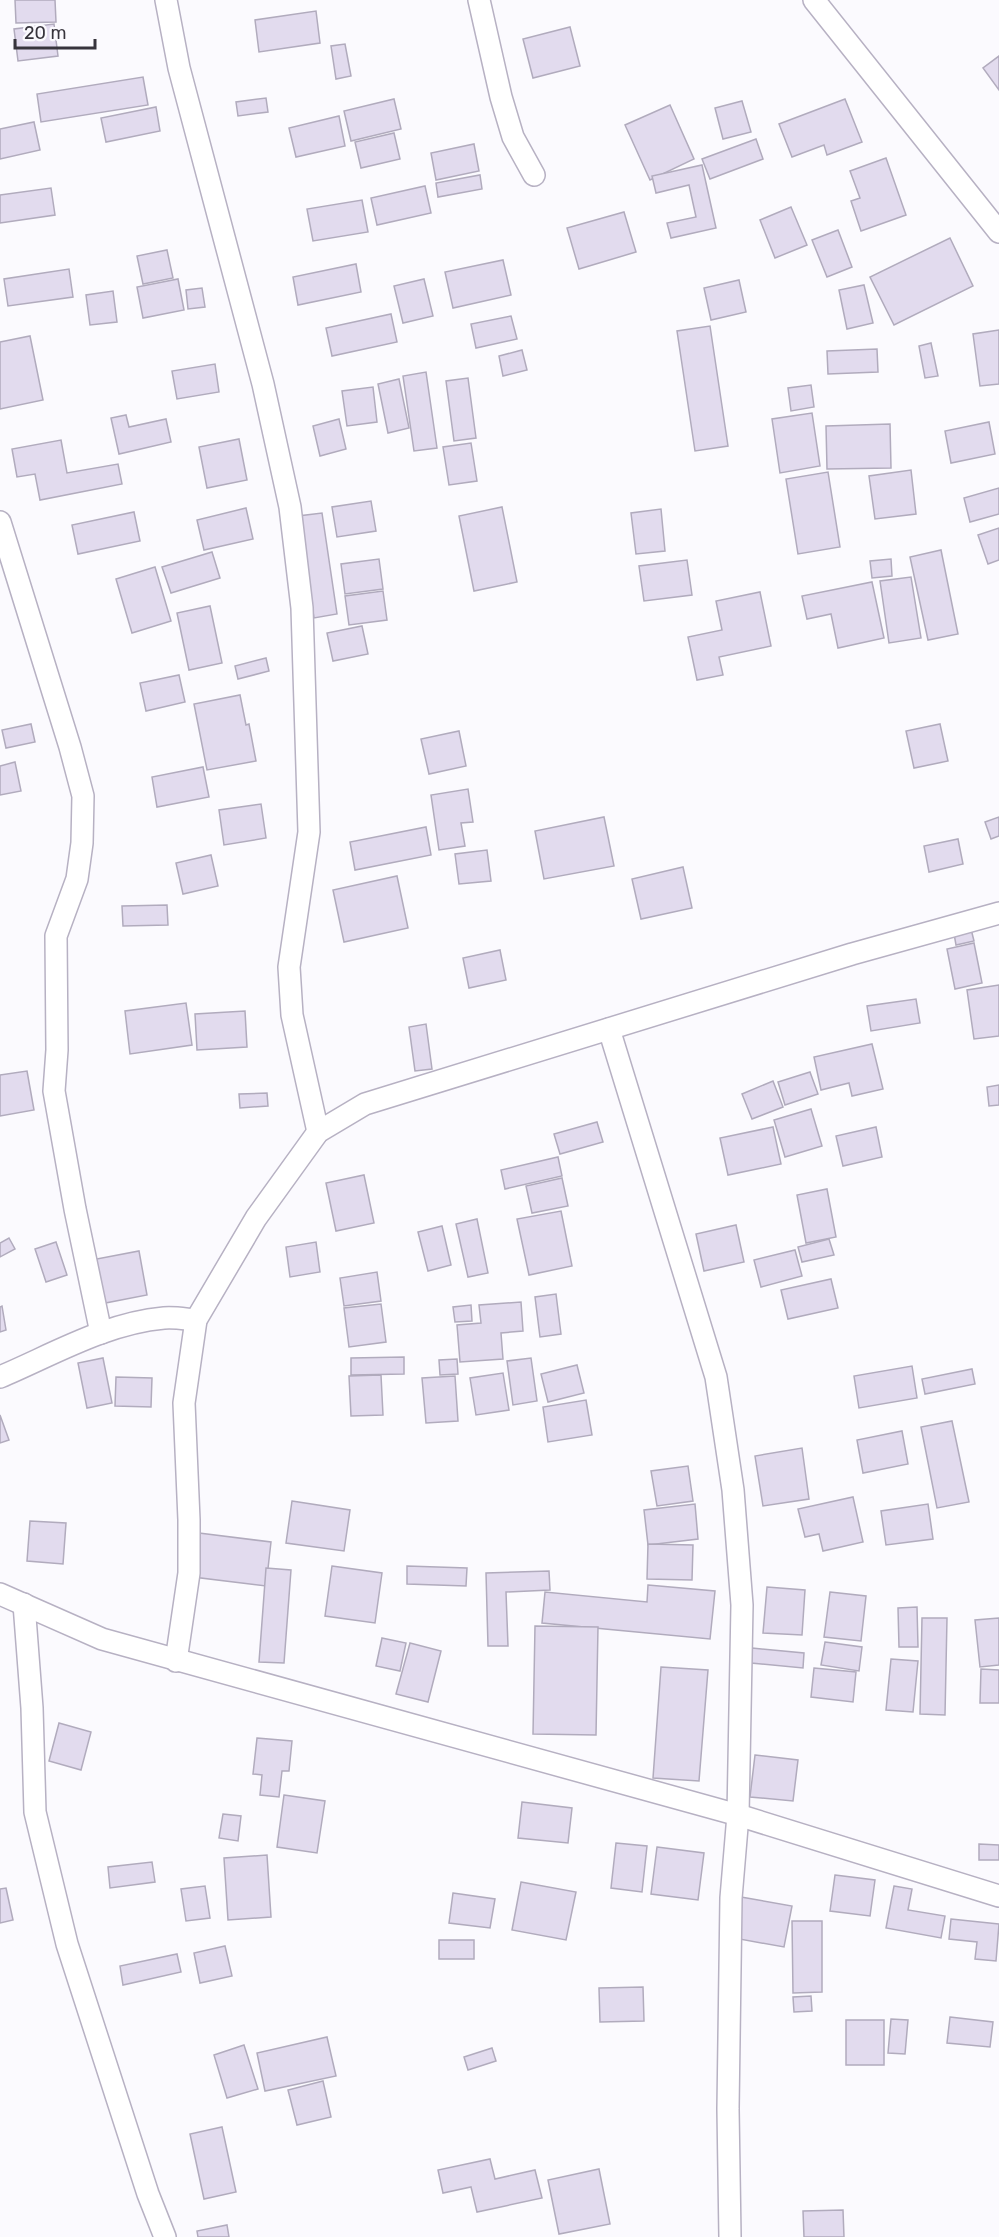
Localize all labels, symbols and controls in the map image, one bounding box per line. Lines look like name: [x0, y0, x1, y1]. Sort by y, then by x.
scale bar: [15, 12, 94, 50]
text: 20 m: [24, 22, 66, 44]

